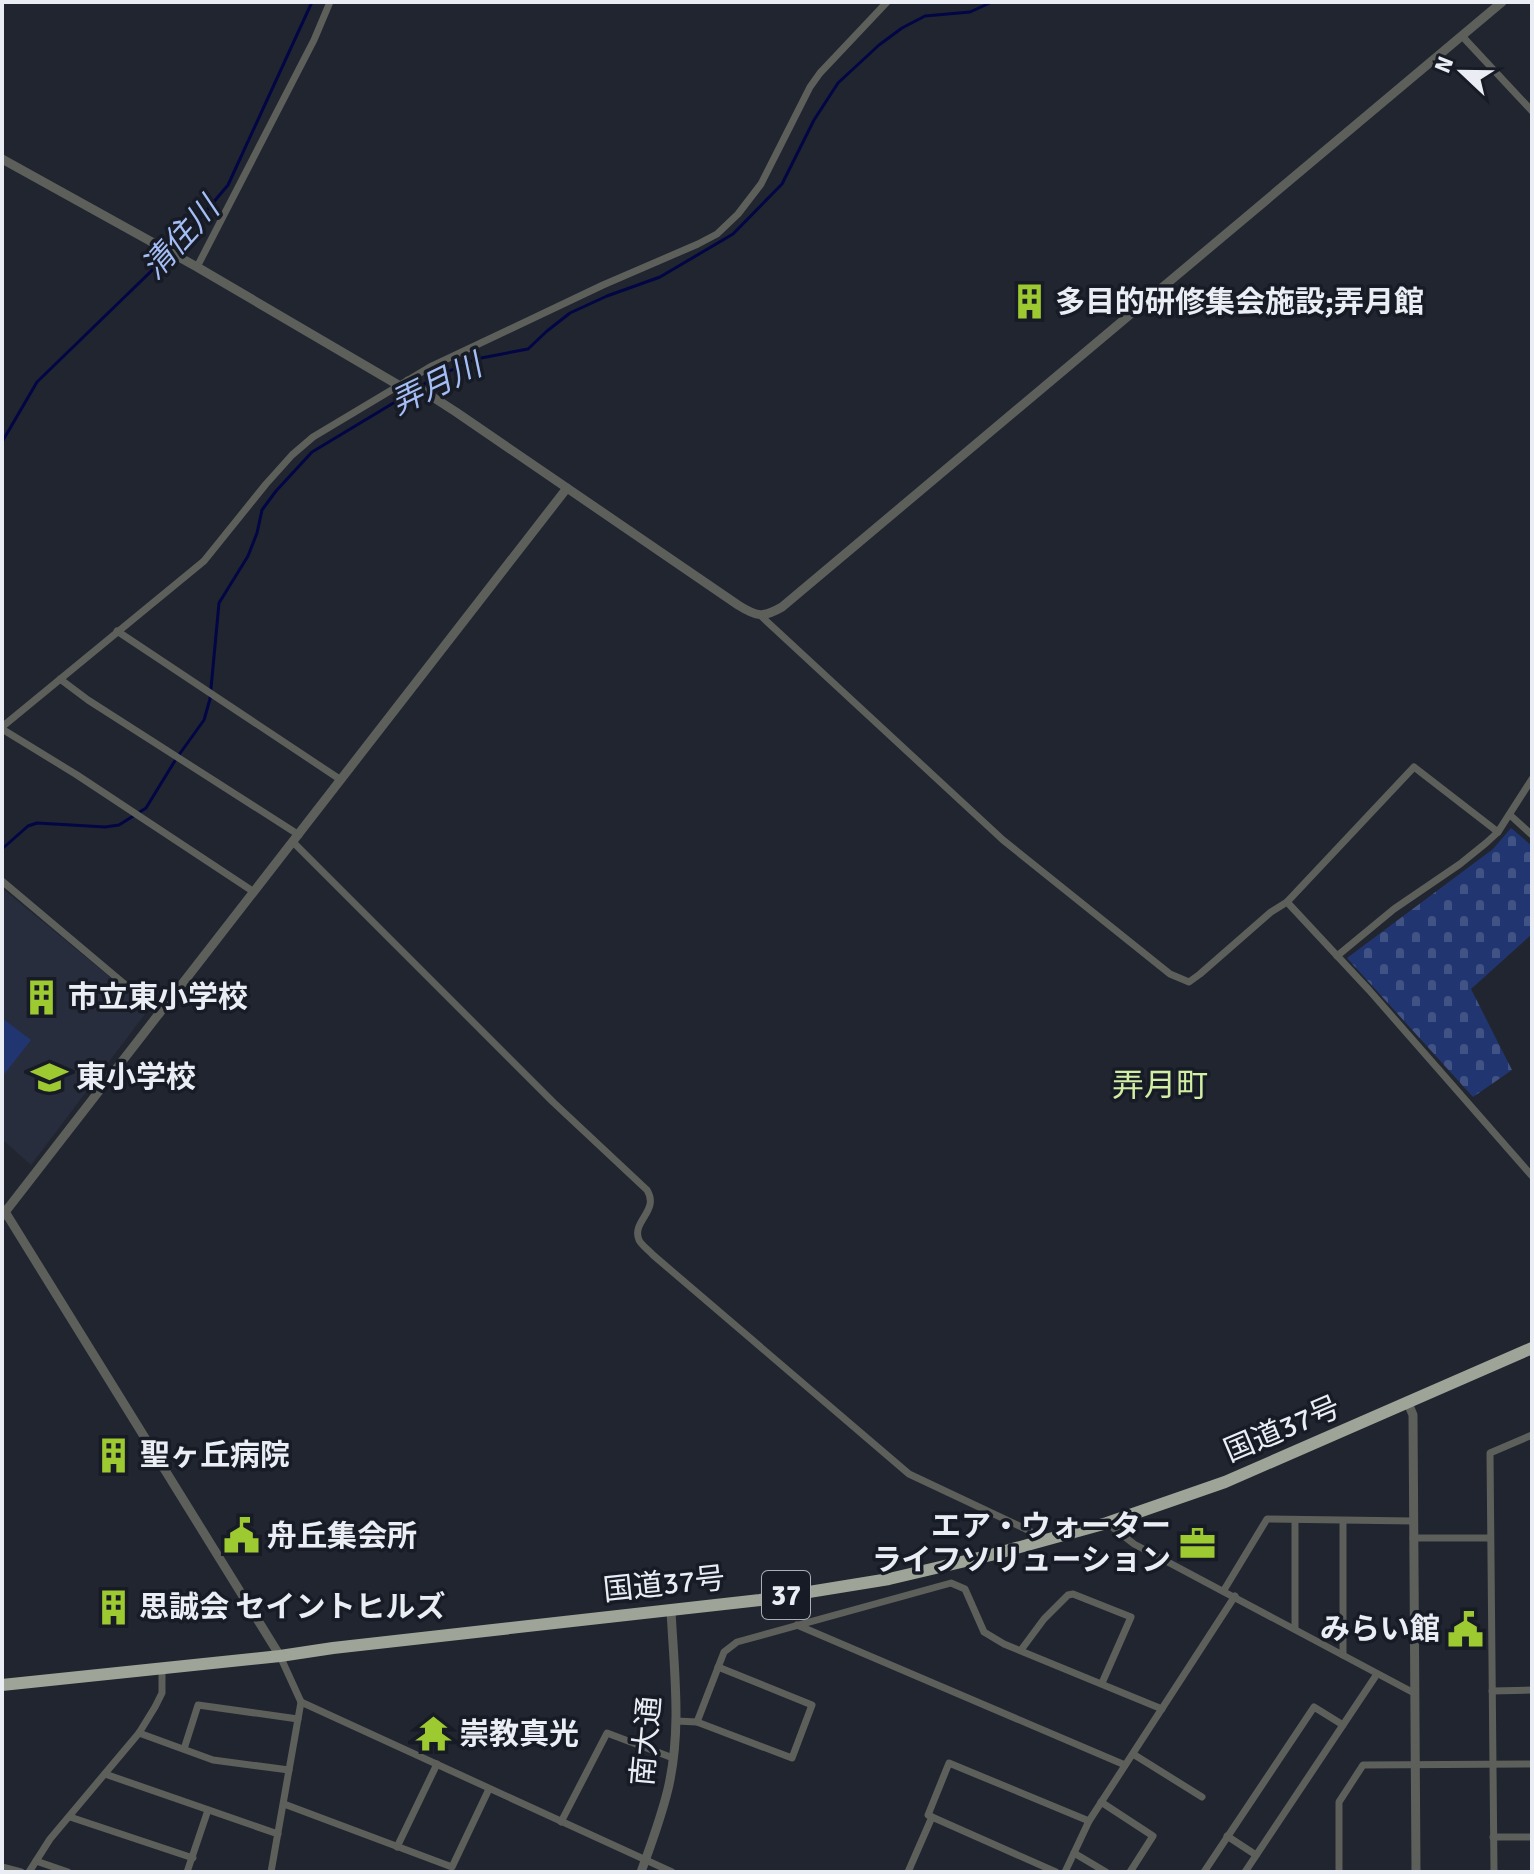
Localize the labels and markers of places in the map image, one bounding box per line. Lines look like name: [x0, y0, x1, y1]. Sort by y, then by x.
building icon: 多目的研修集会施設;弄月館: [1010, 283, 1048, 321]
place label: 多目的研修集会施設;弄月館: [1055, 284, 1424, 321]
building icon: 市立東小学校: [23, 978, 61, 1016]
place label: 市立東小学校: [68, 979, 248, 1016]
school or university icon: 東小学校: [31, 1058, 69, 1096]
place label: 東小学校: [76, 1059, 196, 1096]
building icon: 聖ヶ丘病院: [95, 1436, 133, 1474]
place label: 聖ヶ丘病院: [140, 1437, 290, 1474]
place label: エア・ウォーター ライフソリューション: [872, 1508, 1171, 1579]
public building icon: 舟丘集会所: [222, 1517, 260, 1555]
place label: 舟丘集会所: [267, 1518, 417, 1555]
office icon: エア・ウォーター ライフソリューション: [1178, 1524, 1216, 1562]
building icon: 思誠会 セイントヒルズ: [94, 1588, 132, 1626]
place label: 思誠会 セイントヒルズ: [139, 1589, 446, 1626]
public building icon: みらい館: [1447, 1610, 1485, 1648]
place label: みらい館: [1320, 1611, 1440, 1648]
temple icon: 崇教真光: [414, 1715, 452, 1753]
place label: 崇教真光: [459, 1716, 579, 1753]

